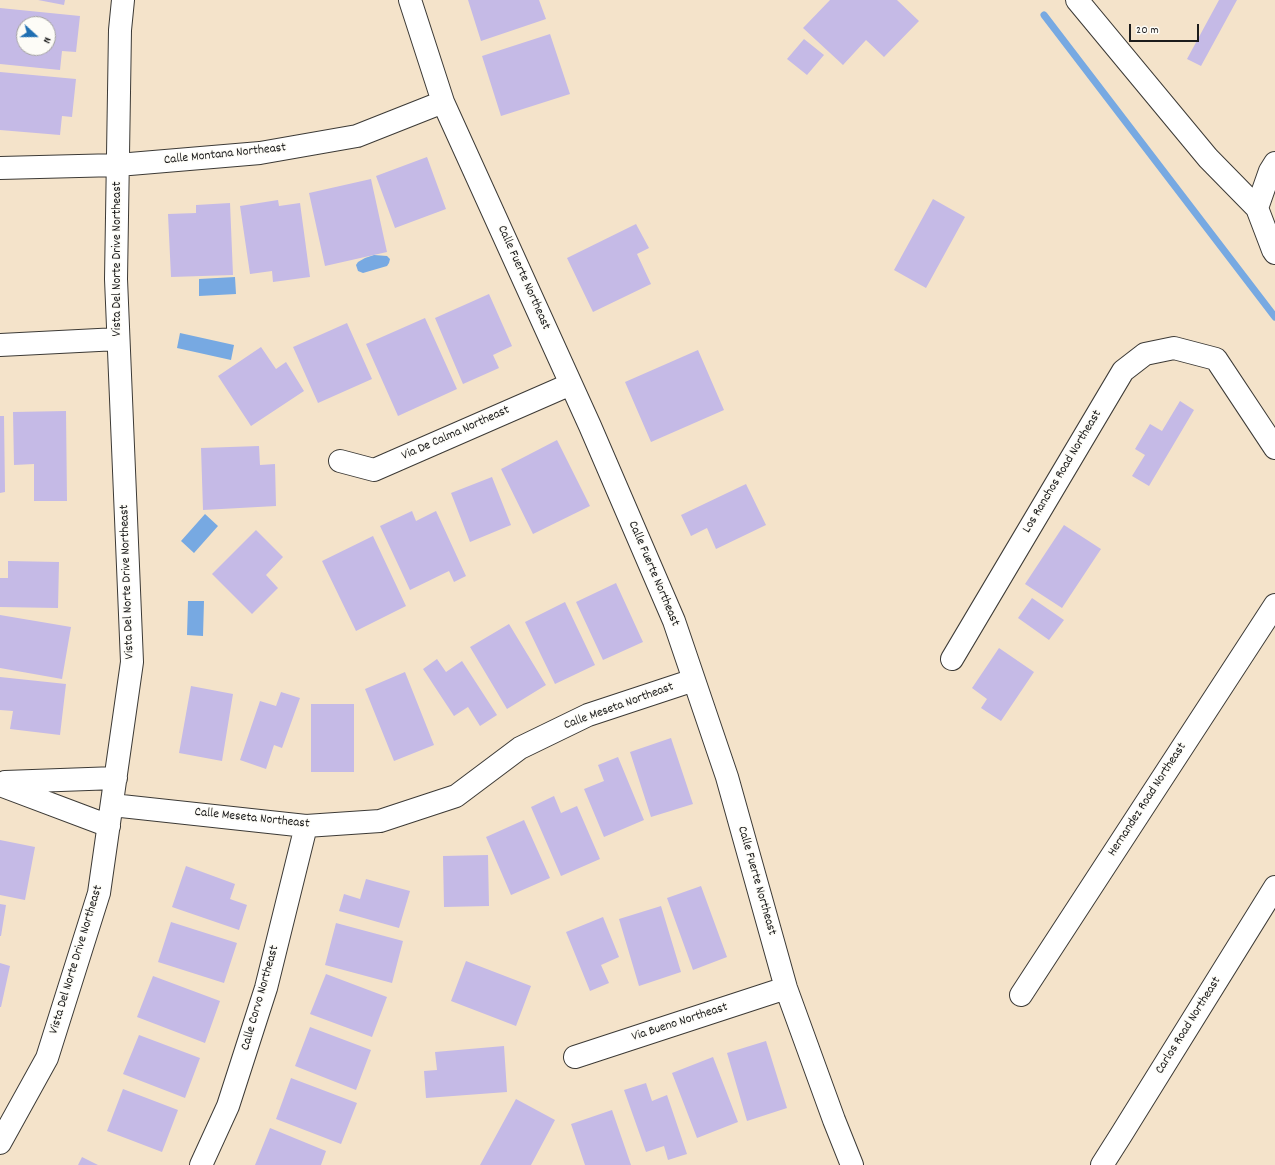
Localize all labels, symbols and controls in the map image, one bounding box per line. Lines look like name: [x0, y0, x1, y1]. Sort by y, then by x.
north arrow: [16, 16, 56, 56]
scale bar: [1131, 16, 1201, 42]
text: 20 m: [1136, 22, 1159, 39]
text: N: [38, 35, 55, 45]
street label: Calle Montana Northeast: [163, 141, 287, 169]
street label: Vista Del Norte Drive Northeast: [110, 182, 126, 336]
street label: Calle Fuerte Northeast: [493, 223, 553, 333]
street label: Via De Calma Northeast: [400, 403, 512, 465]
street label: Los Ranchos Road Northeast: [1020, 408, 1106, 536]
street label: Vista Del Norte Drive Northeast: [118, 504, 138, 660]
street label: Calle Fuerte Northeast: [624, 519, 682, 629]
street label: Calle Meseta Northeast: [562, 680, 676, 734]
street label: Hernandez Road Northeast: [1105, 740, 1191, 860]
street label: Calle Meseta Northeast: [194, 805, 310, 833]
street label: Calle Fuerte Northeast: [733, 825, 779, 937]
street label: Vista Del Norte Drive Northeast: [47, 884, 107, 1036]
street label: Calle Corvo Northeast: [239, 944, 283, 1052]
street label: Carlos Road Northeast: [1153, 974, 1225, 1078]
street label: Via Bueno Northeast: [630, 1000, 730, 1046]

